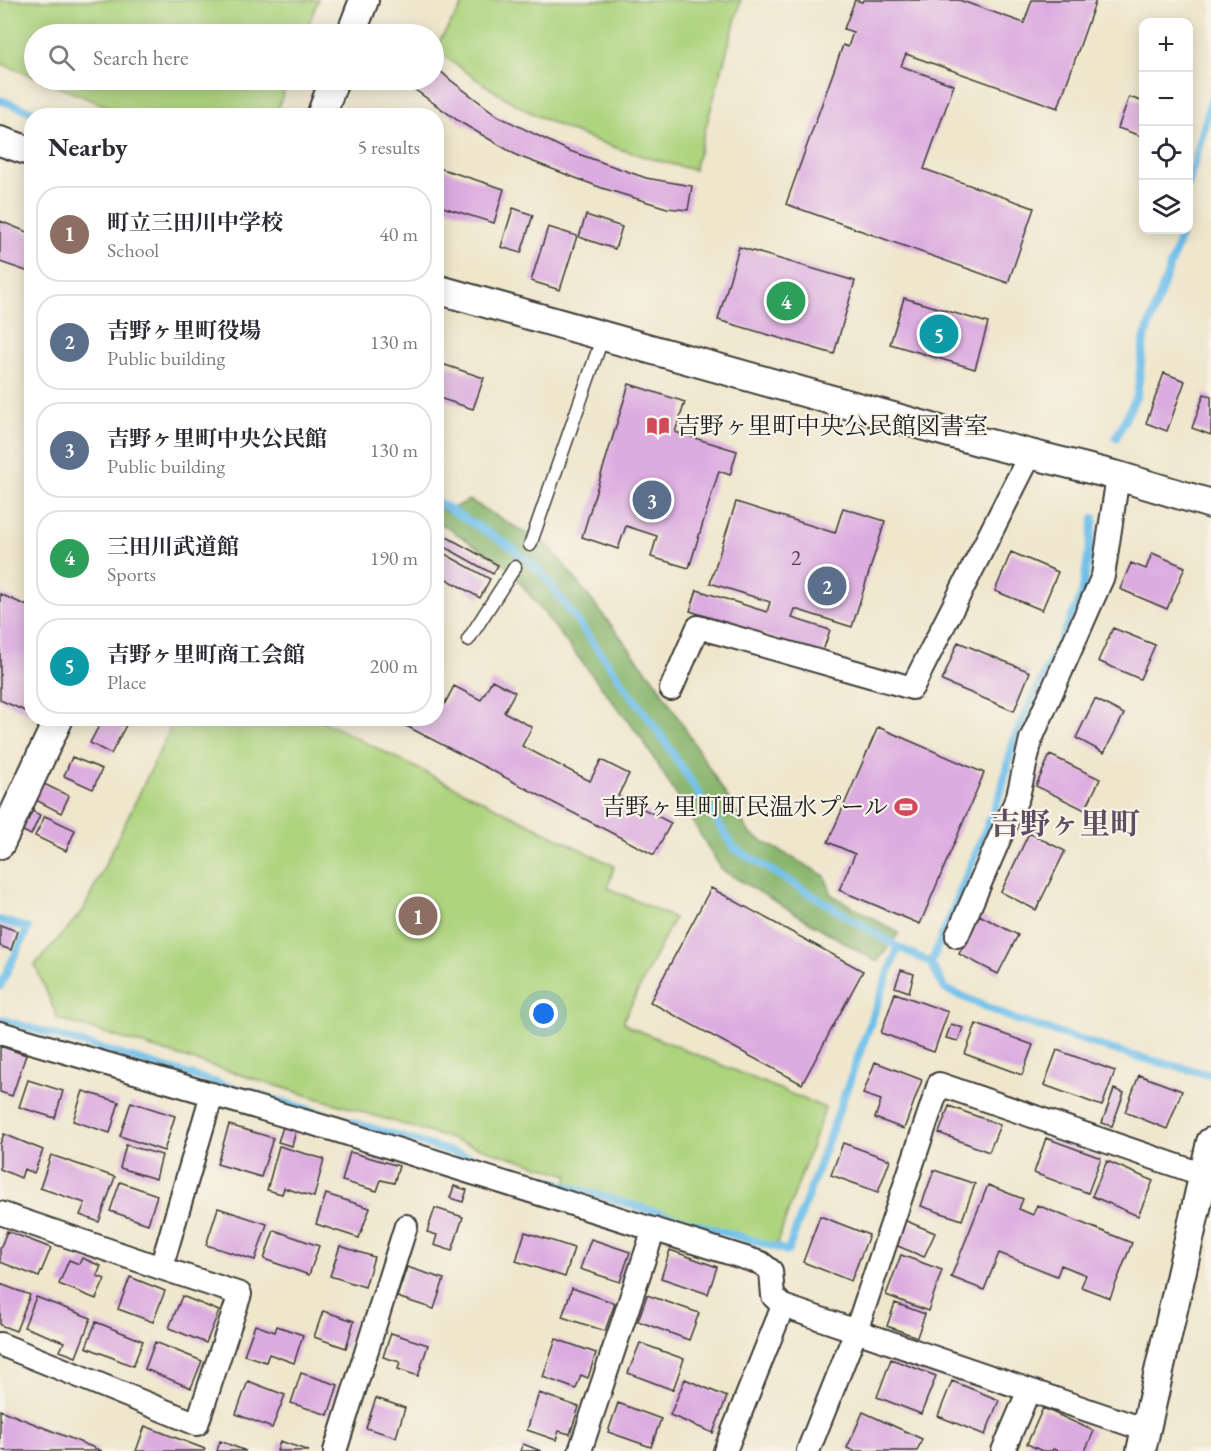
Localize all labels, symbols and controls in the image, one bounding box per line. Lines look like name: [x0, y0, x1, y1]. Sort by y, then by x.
map controls: [1139, 18, 1193, 234]
button: +: [1139, 18, 1193, 72]
search box: [24, 24, 444, 90]
icon: search: [45, 41, 78, 74]
text: Search here: [93, 43, 188, 72]
button: −: [1139, 72, 1193, 126]
button: locate: [1139, 126, 1193, 180]
text: Nearby: [48, 130, 128, 164]
text: 5 results: [357, 134, 420, 160]
button: layers: [1139, 180, 1193, 234]
text: 町立三田川中学校: [107, 208, 283, 237]
text: 1: [64, 221, 75, 247]
text: 40 m: [379, 221, 418, 247]
text: School: [107, 237, 159, 263]
pin: 4: [766, 278, 806, 324]
pin: 5: [920, 312, 958, 356]
text: 吉野ヶ里町役場: [107, 316, 261, 345]
text: 2: [64, 329, 75, 355]
text: 130 m: [370, 329, 418, 355]
text: Public building: [107, 345, 225, 371]
place label: 吉野ヶ里町中央公民館図書室: [676, 410, 988, 441]
library icon: 吉野ヶ里町中央公民館図書室: [645, 413, 671, 439]
text: 吉野ヶ里町中央公民館: [107, 424, 327, 453]
text: 3: [64, 437, 75, 463]
text: 130 m: [370, 437, 418, 463]
text: Public building: [107, 453, 225, 479]
pin: 3: [632, 478, 672, 522]
text: 三田川武道館: [107, 532, 239, 561]
house number: 2: [791, 544, 801, 571]
text: 4: [64, 545, 75, 571]
text: 190 m: [370, 545, 418, 571]
text: Sports: [107, 561, 156, 587]
pin: 2: [808, 564, 846, 608]
text: 吉野ヶ里町商工会館: [107, 640, 305, 669]
text: 5: [64, 653, 75, 679]
text: 200 m: [370, 653, 418, 679]
text: Place: [107, 669, 146, 695]
place label: 吉野ヶ里町町民温水プール: [601, 791, 888, 822]
sports icon: 吉野ヶ里町町民温水プール: [893, 794, 919, 820]
district label: 吉野ヶ里町: [990, 804, 1140, 843]
pin: 1: [398, 894, 438, 938]
your location: [529, 999, 558, 1028]

